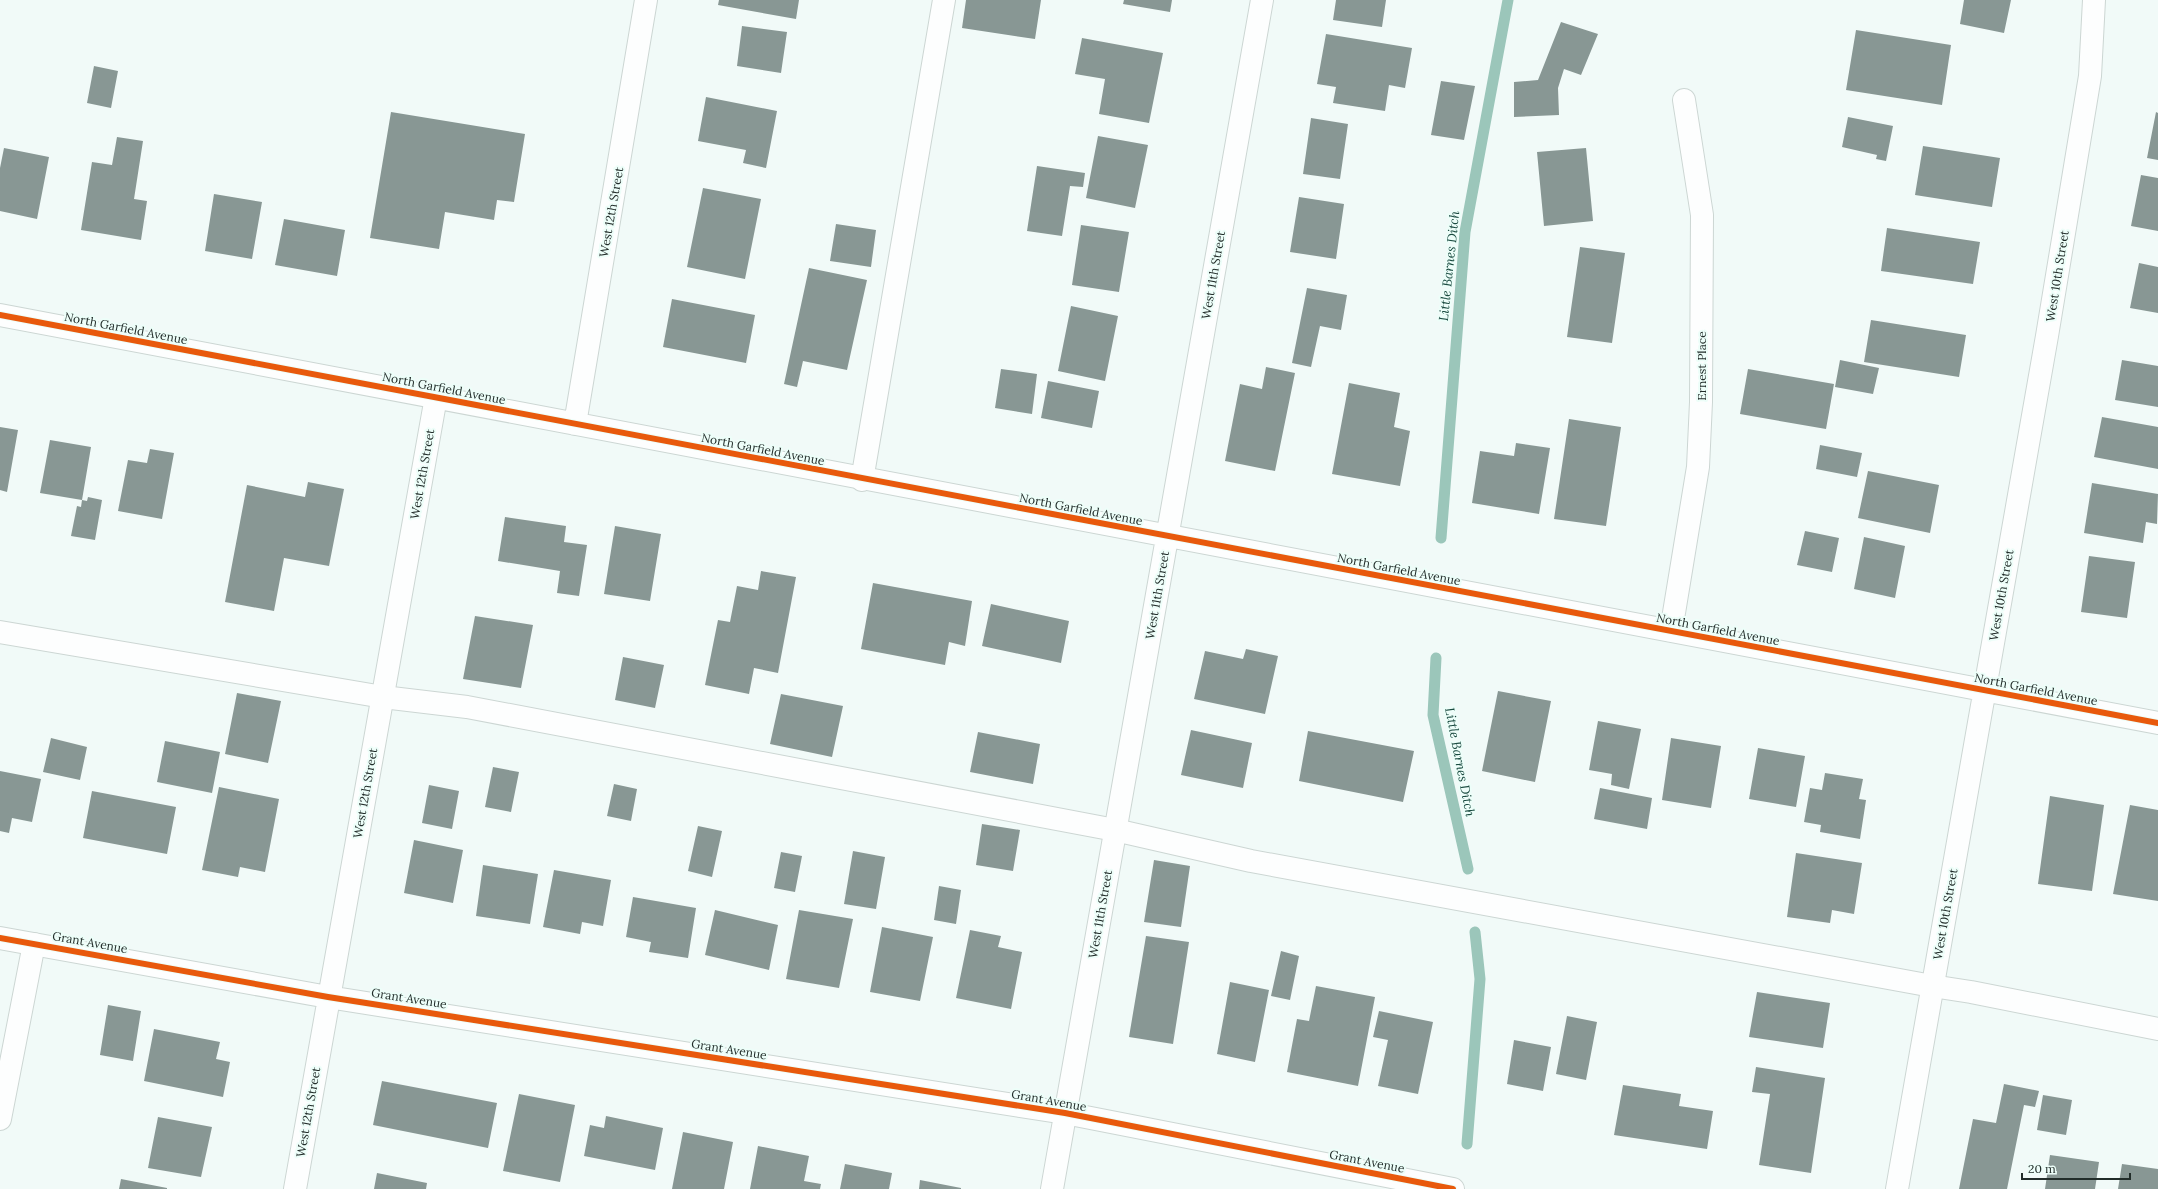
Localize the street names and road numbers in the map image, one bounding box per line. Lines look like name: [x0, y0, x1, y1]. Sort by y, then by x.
street label: West 12th Street: [596, 165, 626, 258]
street label: West 11th Street: [1198, 229, 1228, 320]
street label: West 10th Street: [2042, 229, 2072, 323]
street label: North Garfield Avenue: [63, 309, 189, 347]
street label: Ernest Place: [1694, 331, 1709, 401]
street label: North Garfield Avenue: [381, 369, 507, 407]
street label: West 12th Street: [407, 427, 437, 520]
street label: North Garfield Avenue: [700, 430, 826, 468]
street label: North Garfield Avenue: [1018, 490, 1144, 528]
street label: West 10th Street: [1986, 548, 2016, 642]
street label: West 11th Street: [1142, 549, 1172, 640]
street label: North Garfield Avenue: [1336, 550, 1462, 588]
street label: North Garfield Avenue: [1655, 610, 1781, 648]
street label: North Garfield Avenue: [1973, 670, 2099, 708]
street label: West 12th Street: [350, 746, 380, 839]
street label: West 10th Street: [1930, 867, 1960, 961]
street label: West 11th Street: [1085, 868, 1115, 959]
street label: Grant Avenue: [51, 928, 129, 956]
street label: Grant Avenue: [370, 985, 448, 1011]
street label: Grant Avenue: [690, 1036, 768, 1062]
street label: West 12th Street: [293, 1065, 323, 1158]
street label: Grant Avenue: [1010, 1086, 1088, 1114]
street label: Grant Avenue: [1328, 1146, 1406, 1176]

